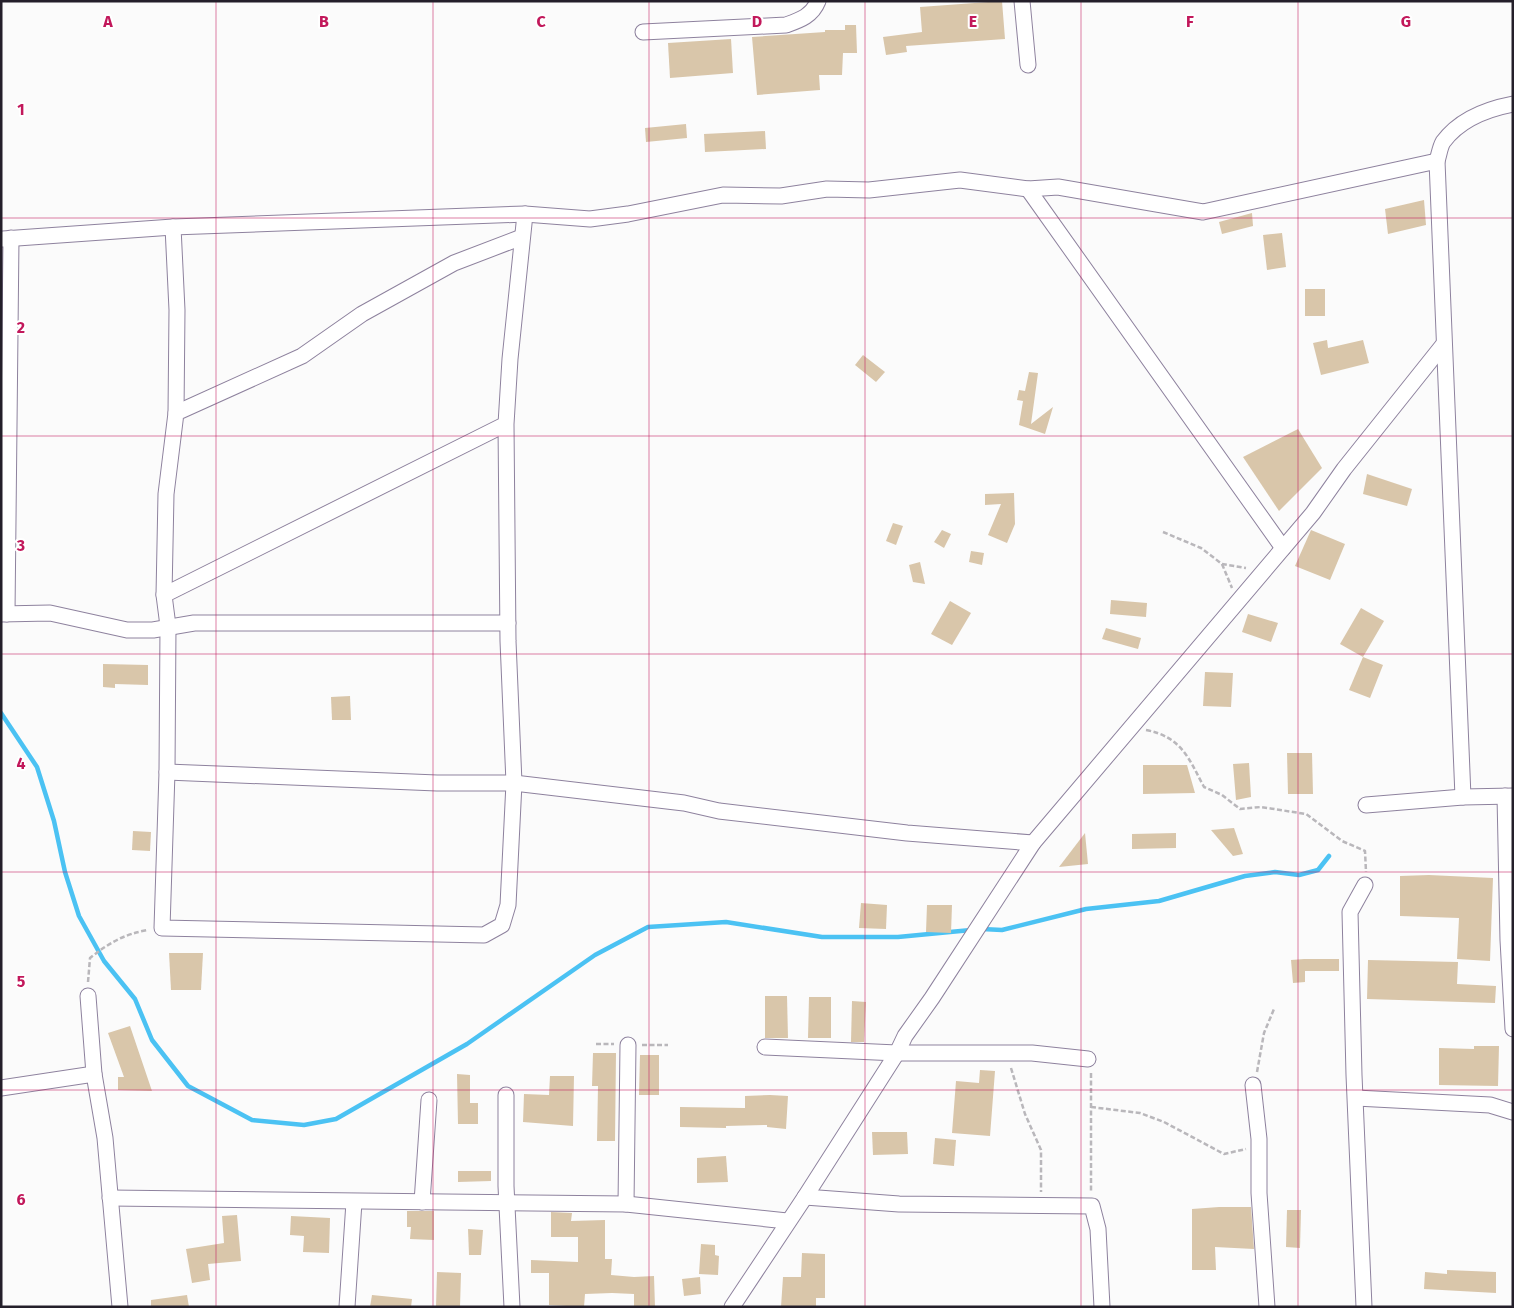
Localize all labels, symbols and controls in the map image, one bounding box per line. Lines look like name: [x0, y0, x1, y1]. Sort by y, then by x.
text: A: [102, 12, 113, 31]
text: B: [319, 12, 329, 31]
text: C: [536, 12, 546, 31]
text: D: [752, 12, 762, 31]
text: E: [969, 12, 977, 31]
text: F: [1186, 12, 1194, 31]
text: G: [1401, 12, 1411, 31]
text: 1: [17, 100, 25, 119]
text: 2: [17, 318, 25, 337]
text: 3: [16, 536, 25, 555]
text: 4: [16, 754, 26, 773]
text: 5: [17, 972, 26, 991]
text: 6: [16, 1190, 26, 1209]

